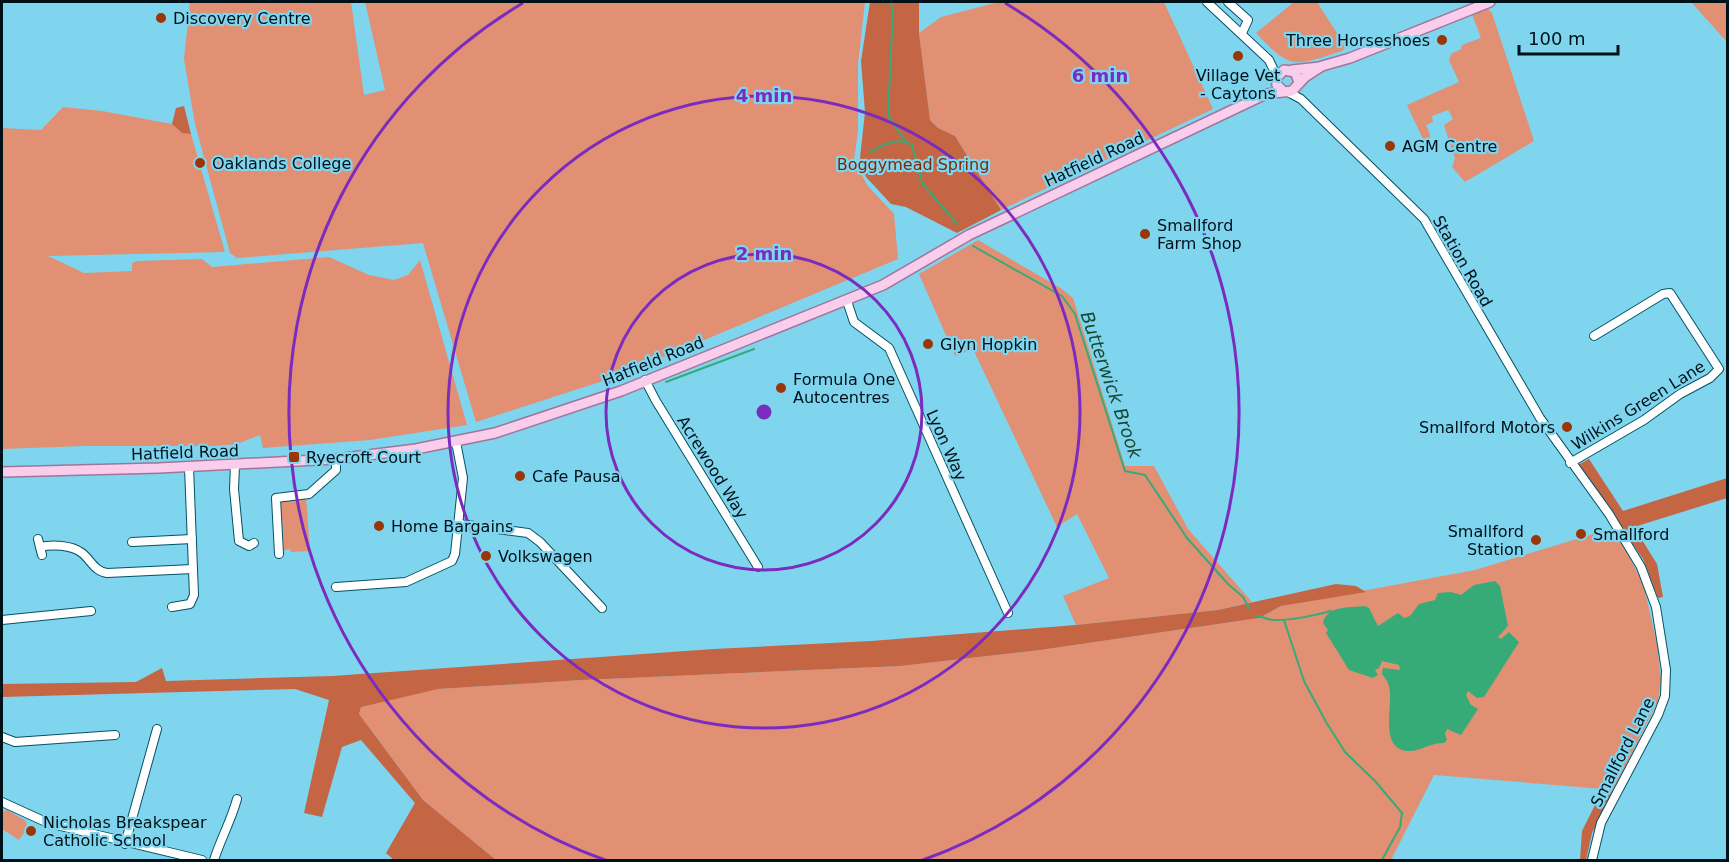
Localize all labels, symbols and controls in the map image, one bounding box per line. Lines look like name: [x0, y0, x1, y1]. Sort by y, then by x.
place label: Discovery Centre: [173, 9, 311, 28]
marker: Discovery Centre: [154, 11, 168, 25]
scale bar: [1519, 18, 1618, 56]
text: 100 m: [1528, 28, 1586, 49]
place label: Three Horseshoes: [1285, 31, 1430, 50]
marker: Three Horseshoes: [1435, 33, 1449, 47]
marker: Village Vet - Caytons: [1231, 49, 1245, 63]
text: 6 min: [1072, 65, 1128, 86]
place label: Village Vet - Caytons: [1196, 66, 1280, 103]
text: 4 min: [736, 85, 792, 106]
street label: Hatfield Road: [1041, 128, 1147, 191]
place label: AGM Centre: [1402, 137, 1497, 156]
marker: AGM Centre: [1383, 139, 1397, 153]
place label: Oaklands College: [212, 154, 351, 173]
park label: Boggymead Spring: [837, 155, 989, 174]
marker: Oaklands College: [193, 156, 207, 170]
street label: Station Road: [1429, 212, 1496, 310]
place label: Smallford Farm Shop: [1157, 216, 1242, 253]
marker: Smallford Farm Shop: [1138, 227, 1152, 241]
text: 2 min: [736, 243, 792, 264]
water label: Butterwick Brook: [1076, 308, 1147, 463]
street label: Hatfield Road: [600, 332, 707, 390]
place label: Glyn Hopkin: [940, 335, 1037, 354]
marker: Glyn Hopkin: [921, 337, 935, 351]
street label: Wilkins Green Lane: [1568, 357, 1709, 454]
place label: Formula One Autocentres: [793, 370, 895, 407]
marker: Formula One Autocentres: [774, 381, 788, 395]
centre of rings: [754, 402, 774, 422]
street label: Lyon Way: [922, 407, 971, 484]
street label: Acrewood Way: [673, 412, 752, 522]
place label: Smallford Motors: [1419, 418, 1555, 437]
marker: Smallford Motors: [1560, 420, 1574, 434]
street label: Hatfield Road: [131, 441, 239, 464]
place label: Ryecroft Court: [306, 448, 421, 467]
marker: Ryecroft Court: [287, 450, 301, 464]
place label: Cafe Pausa: [532, 467, 621, 486]
marker: Cafe Pausa: [513, 469, 527, 483]
place label: Home Bargains: [391, 517, 513, 536]
marker: Home Bargains: [372, 519, 386, 533]
place label: Smallford Station: [1448, 522, 1524, 559]
place label: Smallford: [1593, 525, 1669, 544]
marker: Smallford: [1574, 527, 1588, 541]
marker: Smallford Station: [1529, 533, 1543, 547]
place label: Volkswagen: [498, 547, 593, 566]
marker: Volkswagen: [479, 549, 493, 563]
street label: Smallford Lane: [1587, 694, 1658, 810]
place label: Nicholas Breakspear Catholic School: [43, 813, 207, 850]
marker: Nicholas Breakspear Catholic School: [24, 824, 38, 838]

